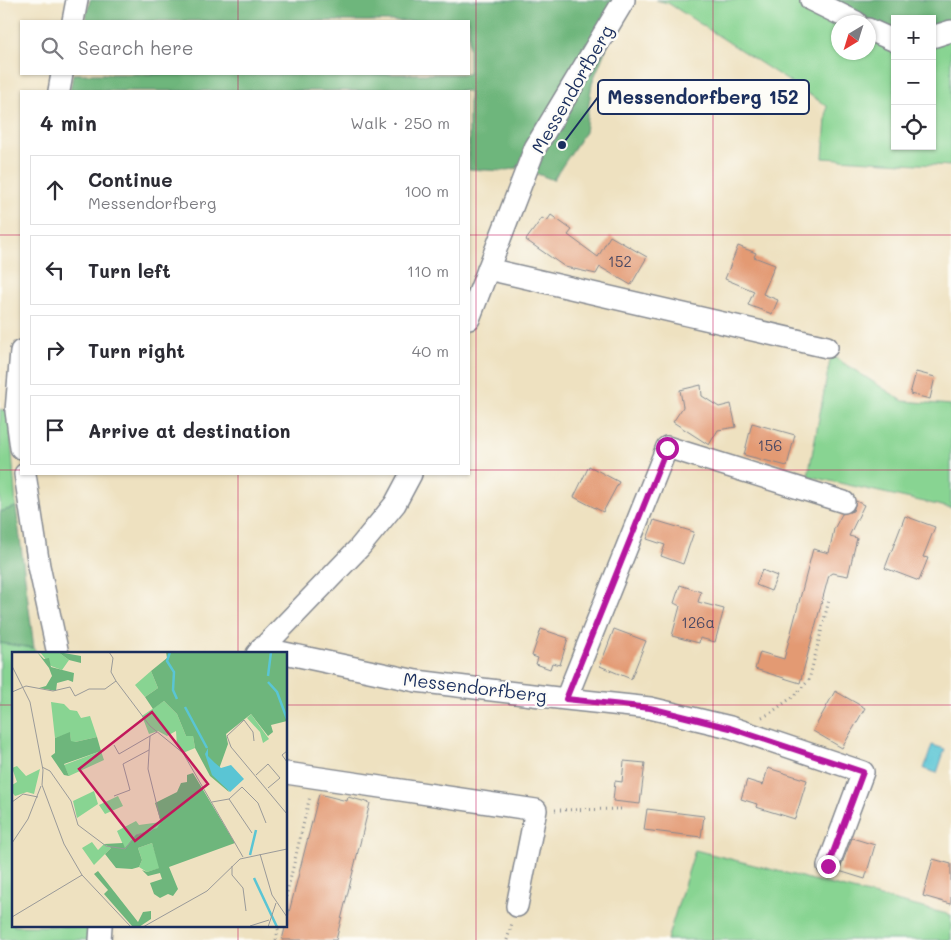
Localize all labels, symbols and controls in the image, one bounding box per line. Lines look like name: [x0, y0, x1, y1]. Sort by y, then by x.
north arrow: [831, 15, 876, 60]
map controls: [891, 15, 936, 150]
button: +: [891, 15, 936, 60]
search box: [20, 20, 470, 75]
street label: Messendorfberg: [526, 21, 618, 157]
icon: search: [38, 34, 66, 62]
text: Search here: [78, 35, 194, 60]
button: −: [891, 60, 936, 105]
callout: Messendorfberg 152: [598, 80, 809, 114]
text: Messendorfberg 152: [607, 84, 799, 109]
button: locate: [891, 105, 936, 150]
text: 4 min: [40, 109, 97, 136]
text: Walk · 250 m: [350, 112, 450, 133]
text: Continue: [88, 167, 173, 192]
icon: ahead: [41, 176, 69, 204]
text: 100 m: [404, 180, 449, 201]
text: Messendorfberg: [88, 192, 216, 213]
house number: 152: [608, 251, 632, 271]
icon: left: [41, 256, 69, 284]
text: Turn left: [88, 258, 171, 283]
text: 110 m: [407, 260, 449, 281]
icon: right: [41, 336, 69, 364]
text: Turn right: [88, 338, 185, 363]
text: 40 m: [412, 340, 449, 361]
icon: arrive: [41, 416, 69, 444]
text: Arrive at destination: [88, 418, 291, 443]
house number: 156: [758, 435, 782, 455]
route start: [656, 437, 679, 460]
house number: 126a: [681, 612, 715, 632]
inset map: [12, 652, 288, 928]
street label: Messendorfberg: [402, 666, 548, 708]
route end: [817, 855, 840, 878]

